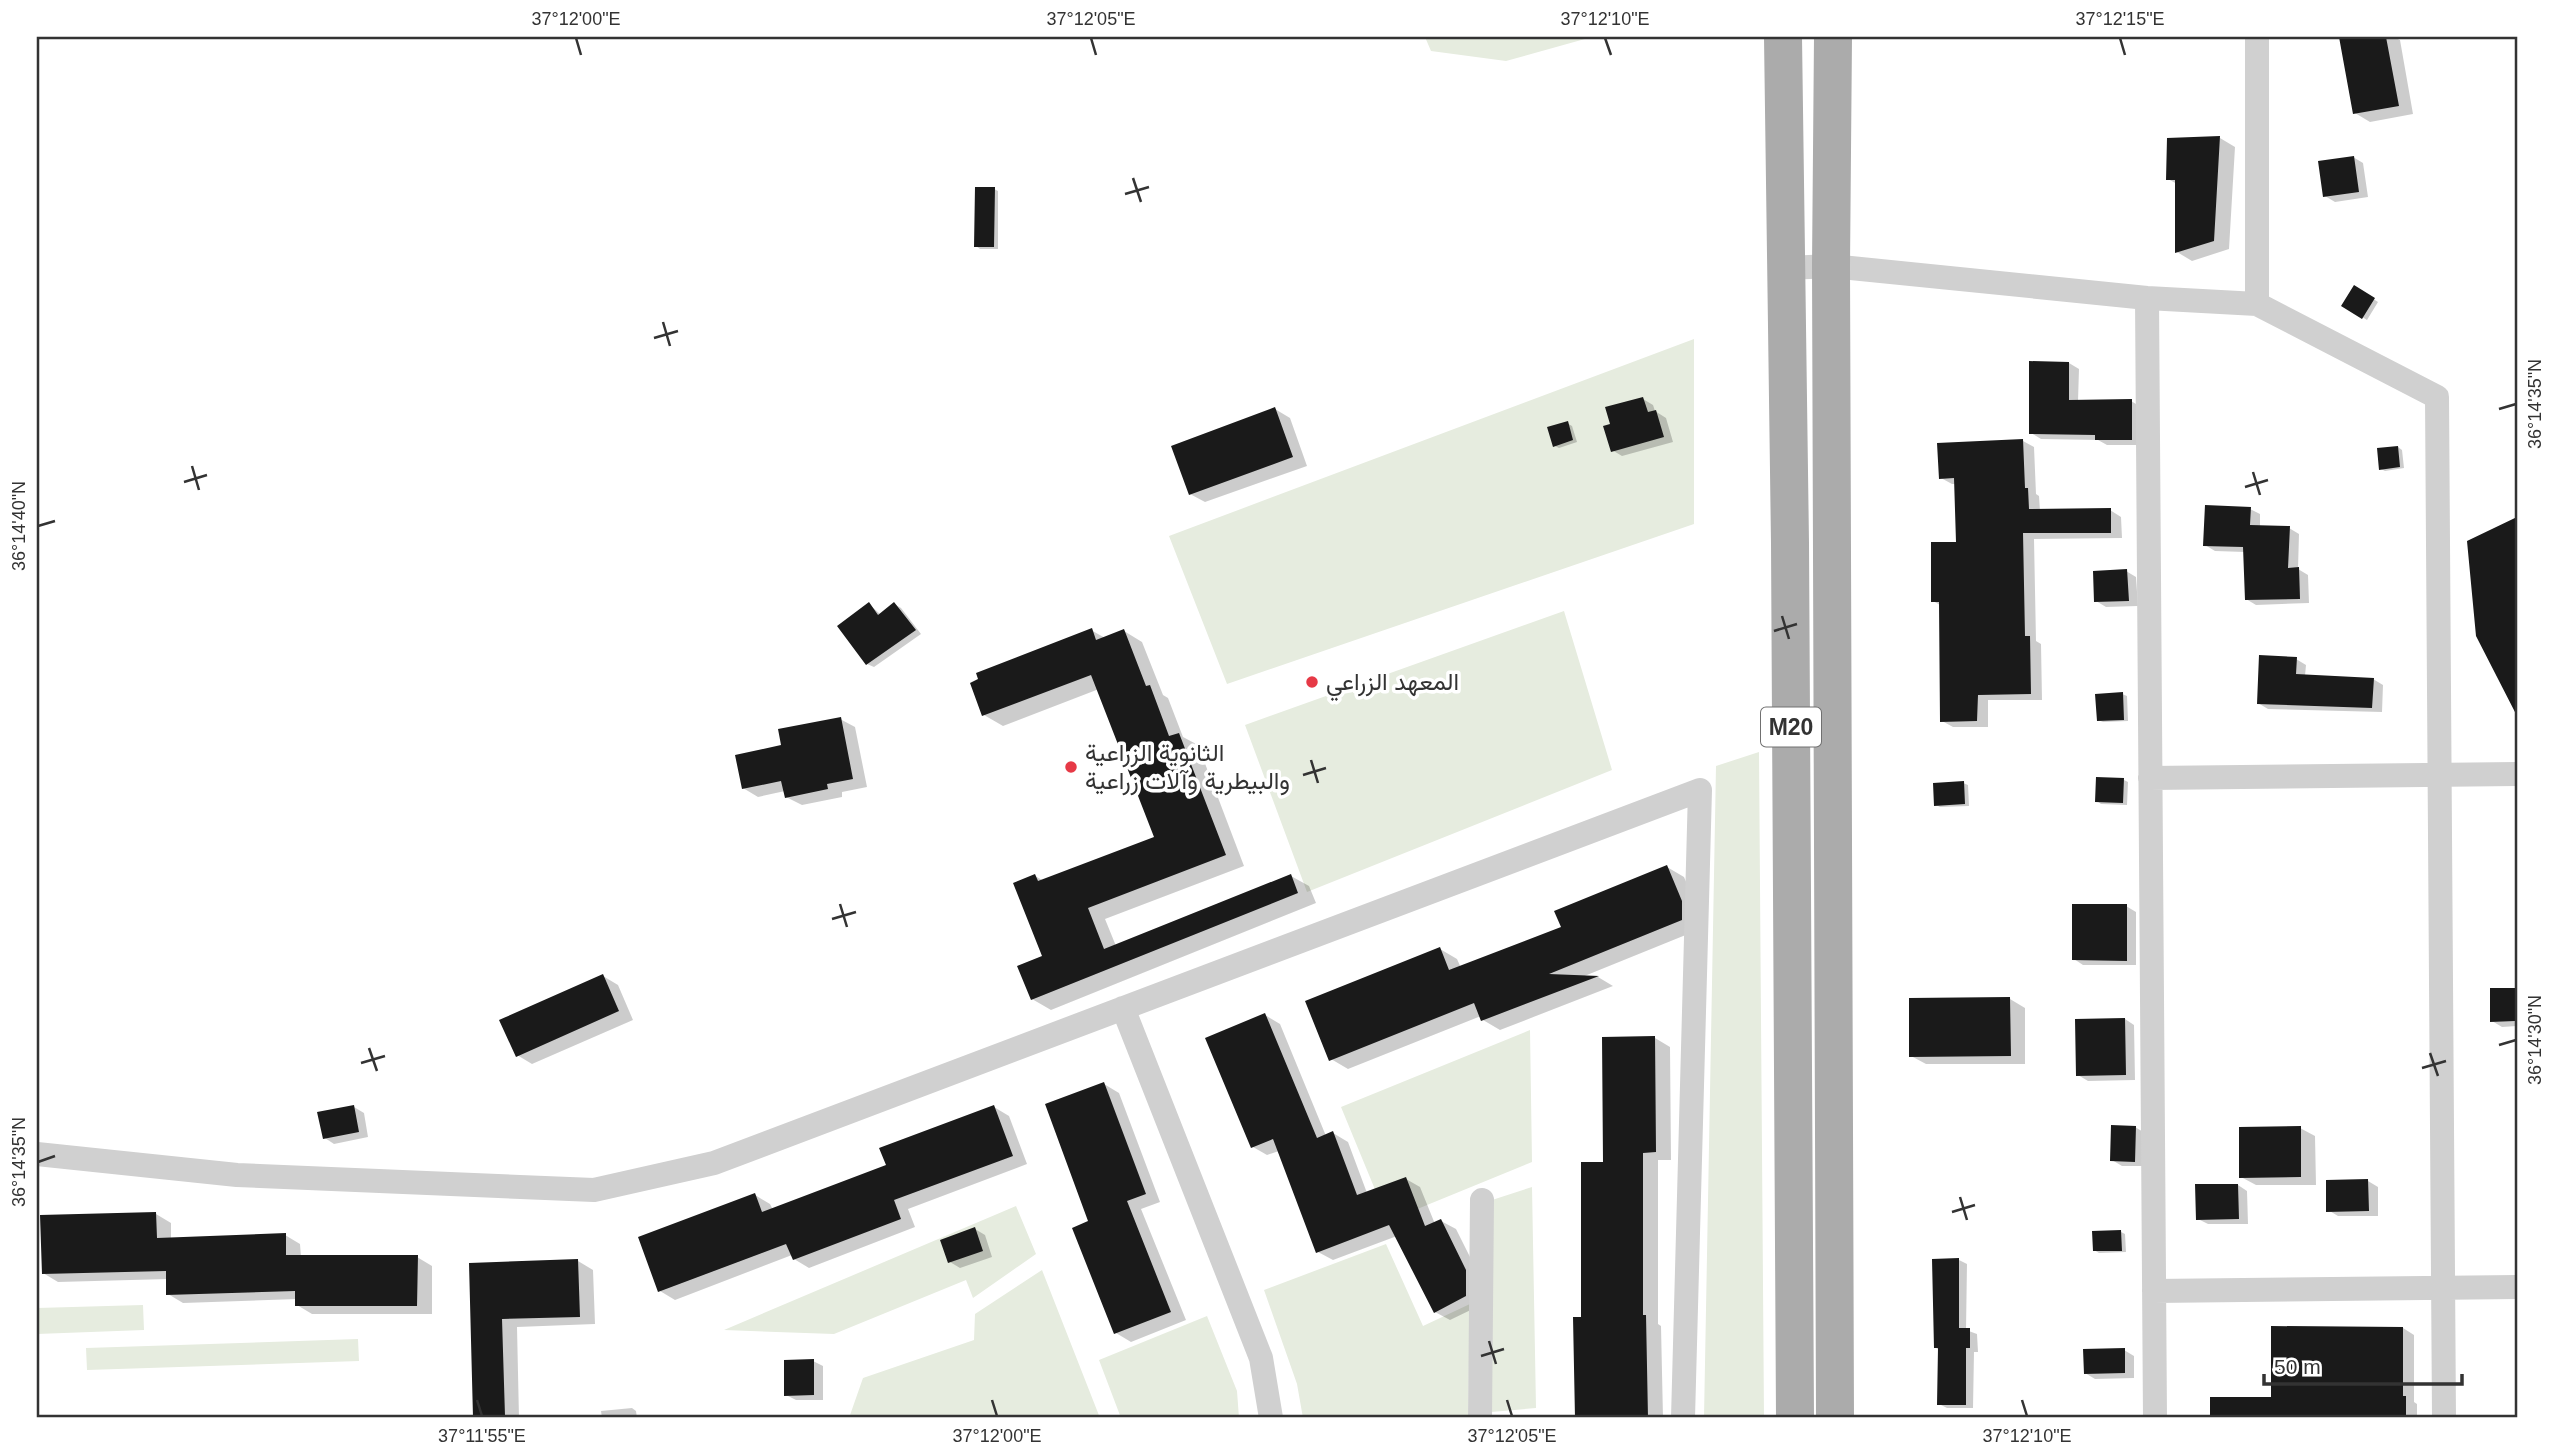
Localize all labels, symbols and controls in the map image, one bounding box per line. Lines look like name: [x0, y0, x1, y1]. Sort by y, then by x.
text: 37°12'00"E: [531, 9, 621, 29]
text: 37°12'05"E: [1046, 9, 1136, 29]
text: 37°12'10"E: [1560, 9, 1650, 29]
text: 37°12'15"E: [2075, 9, 2165, 29]
text: 36°14'35"N: [2525, 359, 2545, 449]
text: 36°14'40"N: [9, 481, 29, 571]
place label: المعهد الزراعي: [1326, 668, 1459, 701]
marker: المعهد الزراعي: [1304, 674, 1320, 690]
road number: M20: [1761, 708, 1821, 747]
place label: الثانوية الزراعية والبيطرية وآلات زراعية: [1085, 739, 1290, 796]
marker: الثانوية الزراعية والبيطرية وآلات زراعية: [1063, 759, 1079, 775]
text: 36°14'30"N: [2525, 995, 2545, 1085]
text: 36°14'35"N: [9, 1117, 29, 1207]
scale bar: [2264, 1343, 2461, 1387]
text: 50 m: [2274, 1355, 2321, 1378]
text: 37°11'55"E: [438, 1426, 526, 1446]
text: 37°12'00"E: [952, 1426, 1042, 1446]
text: 37°12'05"E: [1467, 1426, 1557, 1446]
text: 37°12'10"E: [1982, 1426, 2072, 1446]

